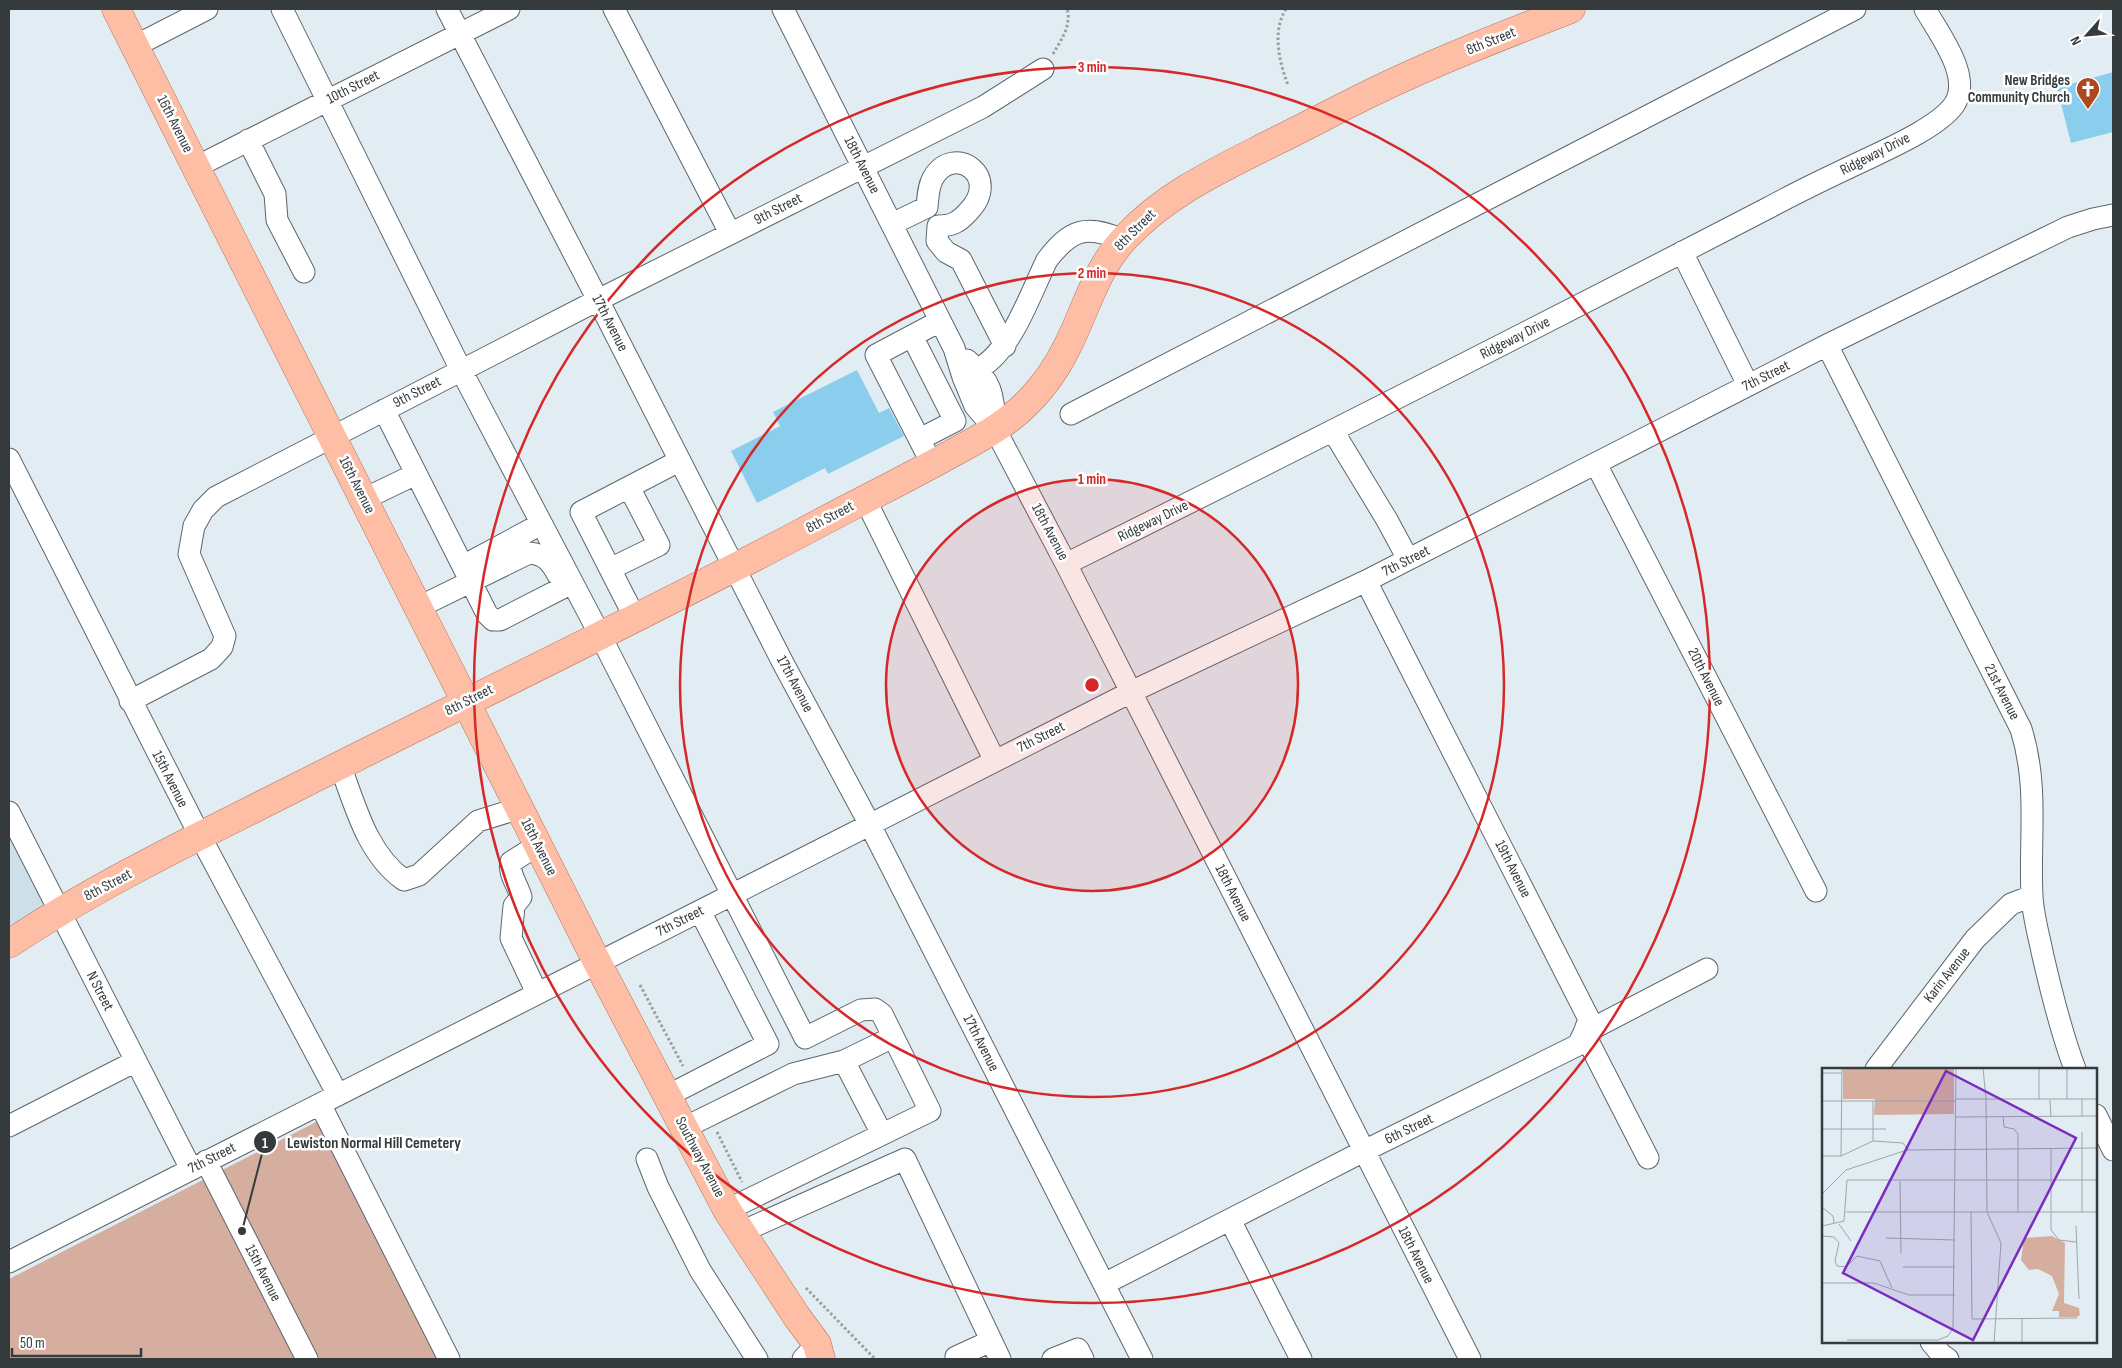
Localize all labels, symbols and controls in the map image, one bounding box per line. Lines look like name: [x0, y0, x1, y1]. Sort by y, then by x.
north arrow: [2062, 10, 2112, 60]
street label: 8th Street: [1464, 22, 1519, 59]
text: N: [2067, 33, 2085, 48]
text: 3 min: [1078, 58, 1106, 77]
street label: 10th Street: [323, 65, 383, 108]
place label: New Bridges Community Church: [1968, 71, 2070, 107]
church icon: New Bridges Community Church: [2075, 76, 2101, 110]
street label: 16th Avenue: [152, 92, 198, 156]
street label: Ridgeway Drive: [1837, 128, 1913, 180]
street label: 18th Avenue: [839, 133, 885, 197]
street label: 9th Street: [751, 189, 806, 229]
street label: 8th Street: [1110, 205, 1160, 255]
text: 2 min: [1078, 264, 1106, 283]
street label: 17th Avenue: [588, 291, 632, 355]
street label: Ridgeway Drive: [1477, 312, 1553, 364]
street label: 7th Street: [1739, 356, 1793, 396]
street label: 9th Street: [390, 372, 445, 412]
street label: 16th Avenue: [334, 453, 380, 517]
text: 1 min: [1078, 470, 1106, 489]
street label: 8th Street: [803, 496, 858, 538]
street label: Ridgeway Drive: [1115, 496, 1191, 546]
street label: 18th Avenue: [1027, 500, 1073, 564]
street label: 7th Street: [1379, 541, 1433, 581]
street label: 20th Avenue: [1683, 645, 1729, 709]
street label: 17th Avenue: [772, 652, 818, 716]
street label: 21st Avenue: [1980, 661, 2024, 723]
centre of rings: [1083, 676, 1101, 694]
street label: 8th Street: [442, 680, 497, 720]
street label: 7th Street: [1014, 717, 1068, 757]
street label: 15th Avenue: [148, 747, 192, 811]
street label: 16th Avenue: [516, 815, 562, 879]
street label: 19th Avenue: [1490, 837, 1536, 901]
street label: 18th Avenue: [1210, 861, 1256, 925]
street label: 8th Street: [81, 864, 136, 906]
street label: 7th Street: [653, 901, 707, 941]
street label: Karin Avenue: [1919, 944, 1975, 1006]
street label: N Street: [82, 968, 118, 1014]
street label: 17th Avenue: [959, 1011, 1003, 1075]
inset map: [1822, 1068, 2097, 1343]
street label: 6th Street: [1382, 1109, 1437, 1149]
street label: Southway Avenue: [671, 1113, 729, 1201]
callout: Lewiston Normal Hill Cemetery: [252, 1127, 471, 1158]
text: 1: [262, 1134, 268, 1153]
text: Lewiston Normal Hill Cemetery: [287, 1134, 461, 1153]
street label: 7th Street: [185, 1138, 239, 1178]
street label: 18th Avenue: [1393, 1223, 1439, 1287]
street label: 15th Avenue: [241, 1241, 285, 1305]
scale bar: [12, 1326, 141, 1358]
text: 50 m: [20, 1334, 45, 1353]

